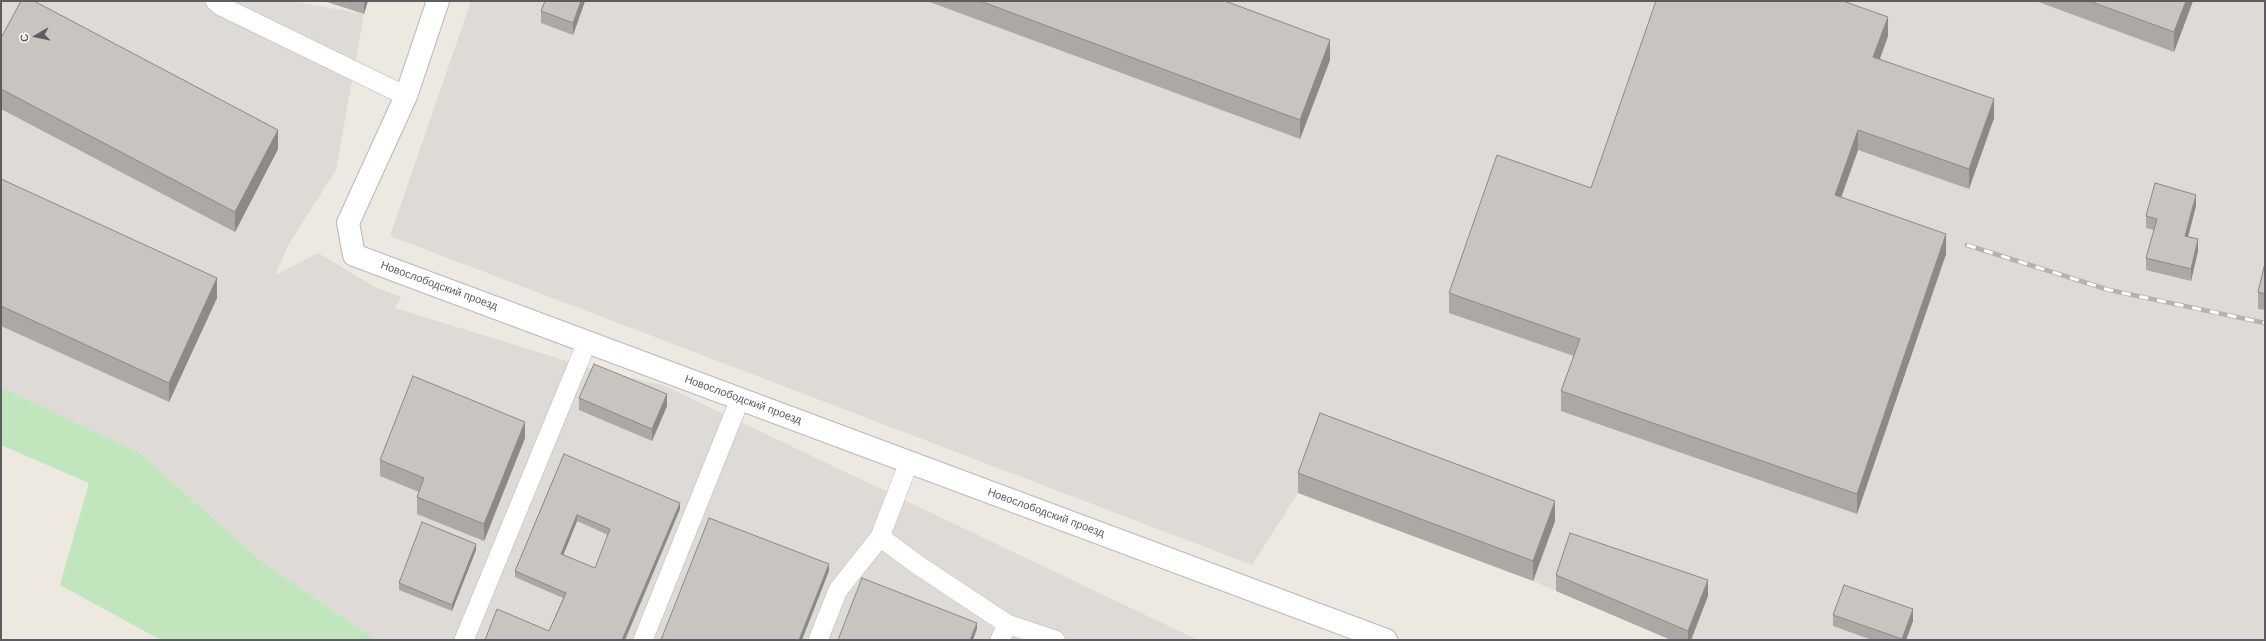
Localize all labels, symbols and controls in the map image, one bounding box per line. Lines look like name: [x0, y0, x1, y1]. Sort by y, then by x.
north arrow: [16, 16, 56, 56]
text: С: [18, 33, 31, 43]
street label: Новослободский проезд: [379, 259, 499, 313]
street label: Новослободский проезд: [683, 373, 803, 427]
street label: Новослободский проезд: [986, 486, 1106, 540]

